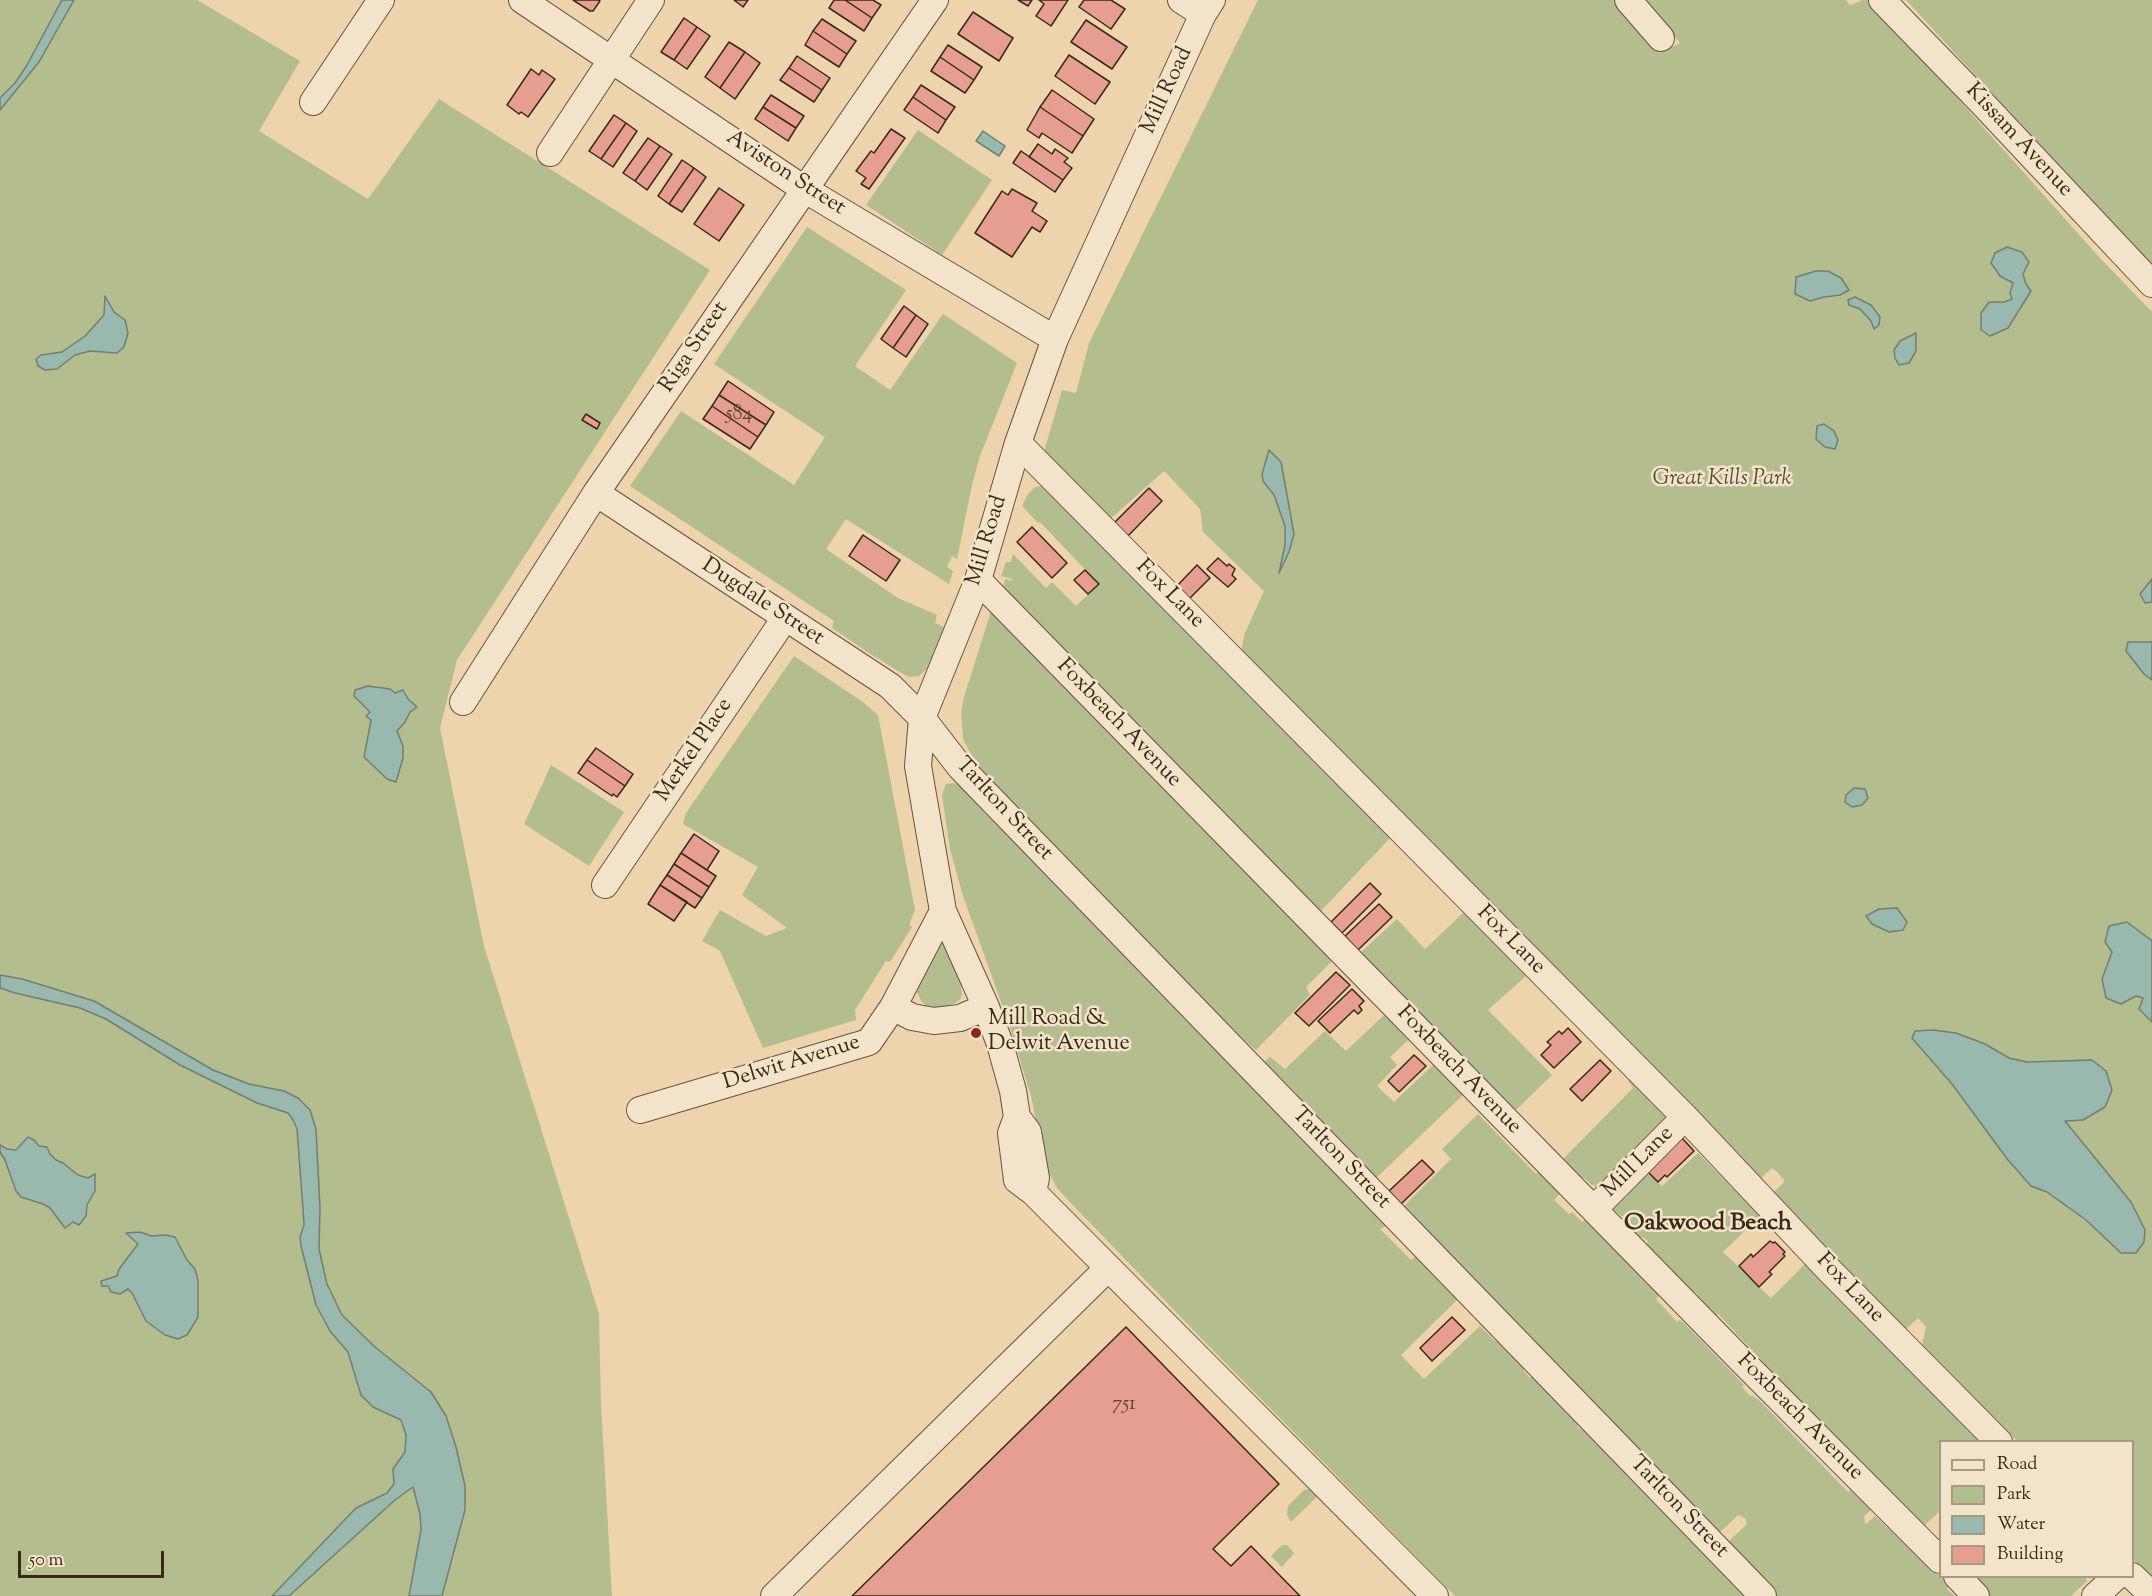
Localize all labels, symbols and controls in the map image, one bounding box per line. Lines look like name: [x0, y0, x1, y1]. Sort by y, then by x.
street label: Mill Road: [1136, 43, 1200, 139]
street label: Kissam Avenue: [1959, 79, 2077, 203]
street label: Aviston Street: [720, 126, 850, 222]
street label: Riga Street: [655, 297, 735, 399]
house number: 584: [726, 404, 752, 428]
park label: Great Kills Park: [1653, 467, 1791, 493]
street label: Mill Road: [962, 493, 1014, 589]
street label: Dugdale Street: [696, 554, 828, 652]
street label: Fox Lane: [1129, 555, 1209, 635]
street label: Foxbeach Avenue: [1050, 654, 1186, 794]
street label: Merkel Place: [651, 694, 739, 808]
street label: Tarlton Street: [949, 753, 1057, 867]
street label: Fox Lane: [1470, 901, 1550, 981]
street label: Foxbeach Avenue: [1390, 1001, 1526, 1141]
place label: Mill Road & Delwit Avenue: [988, 1007, 1130, 1058]
marker: Mill Road & Delwit Avenue: [969, 1026, 983, 1040]
street label: Delwit Avenue: [720, 1031, 864, 1097]
street label: Tarlton Street: [1285, 1103, 1395, 1215]
street label: Mill Lane: [1598, 1122, 1680, 1204]
district label: Oakwood Beach: [1624, 1211, 1792, 1239]
street label: Fox Lane: [1809, 1249, 1889, 1329]
street label: Foxbeach Avenue: [1730, 1349, 1868, 1487]
house number: 751: [1112, 1394, 1136, 1418]
legend: [1939, 1440, 2134, 1578]
street label: Tarlton Street: [1623, 1452, 1733, 1564]
text: Road: [1997, 1452, 2037, 1478]
text: Park: [1997, 1482, 2031, 1508]
text: Water: [1997, 1512, 2045, 1538]
scale bar: [21, 1539, 166, 1577]
text: Building: [1997, 1542, 2063, 1568]
text: 50 m: [29, 1548, 63, 1574]

